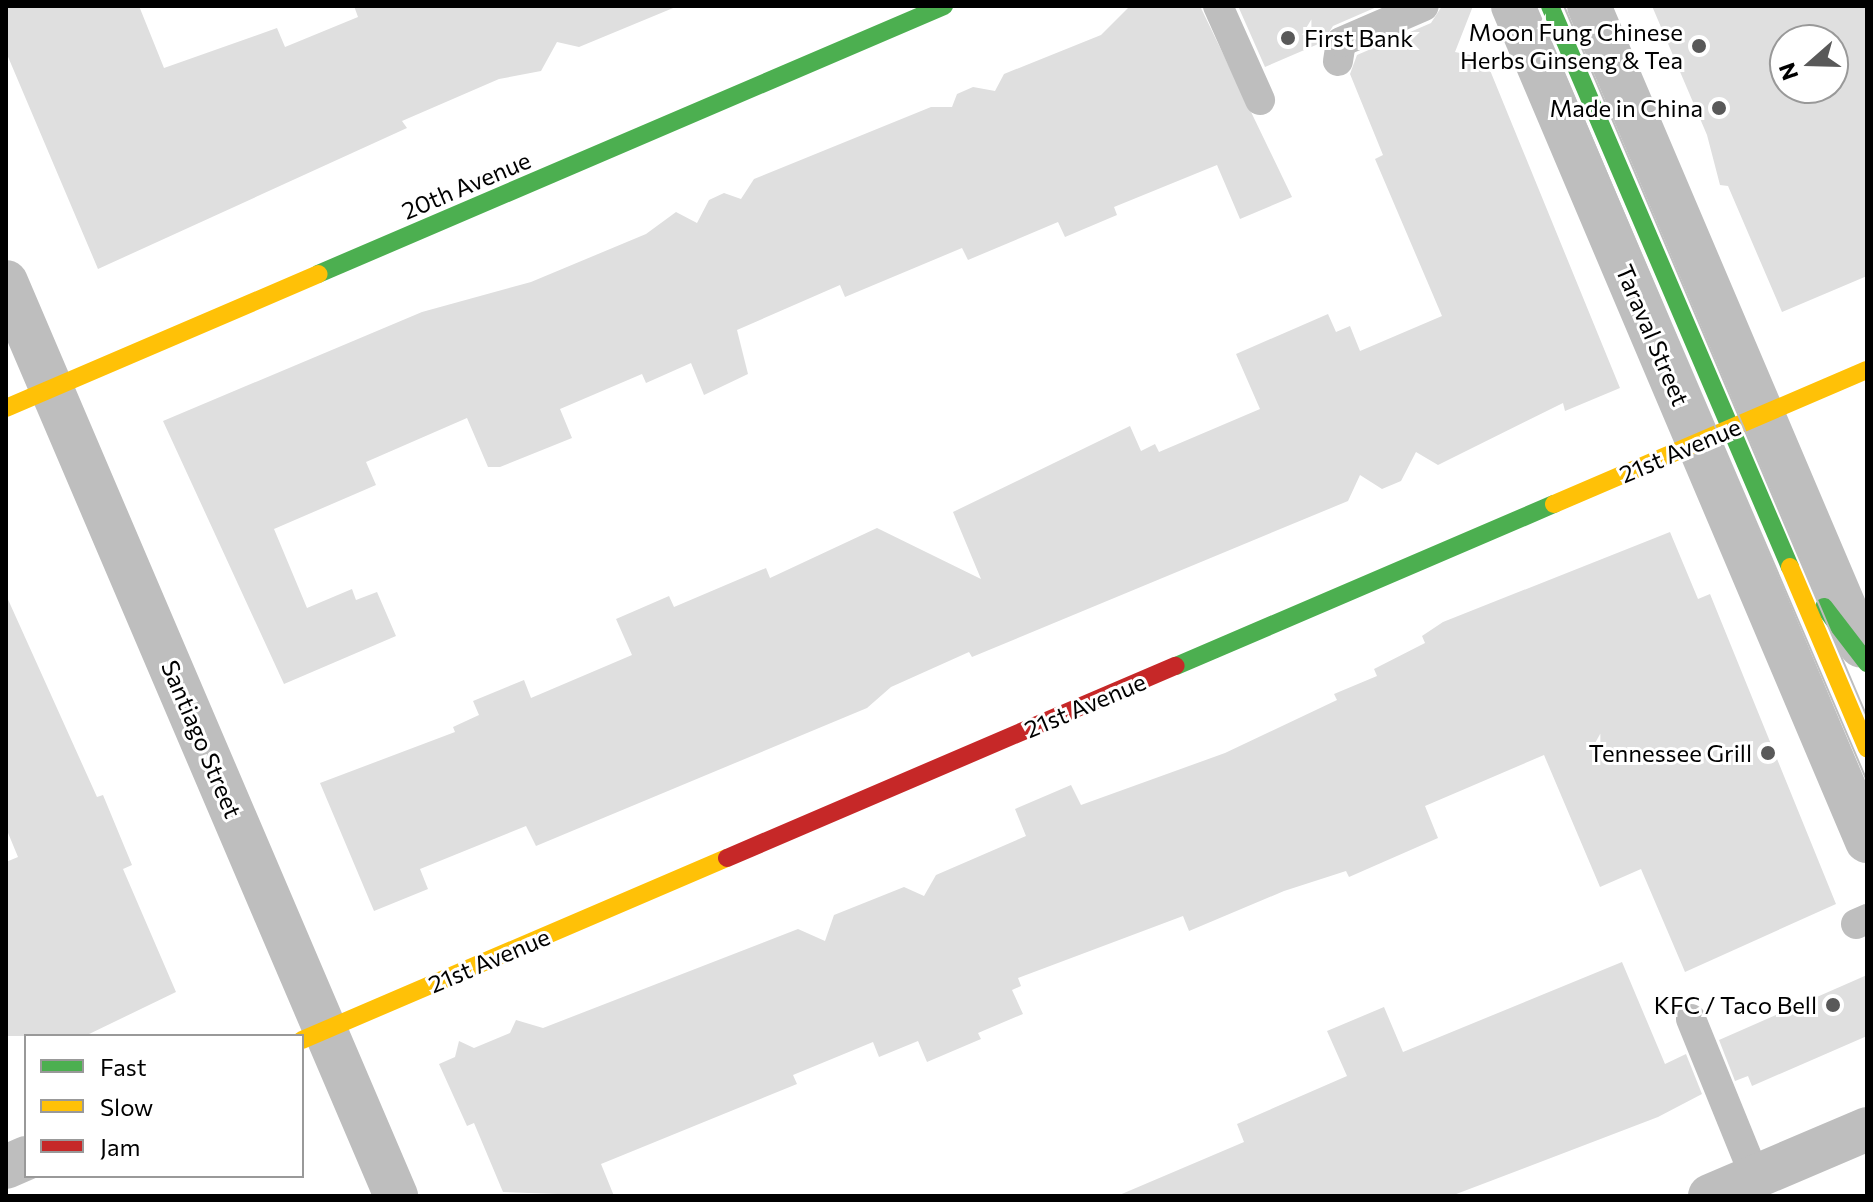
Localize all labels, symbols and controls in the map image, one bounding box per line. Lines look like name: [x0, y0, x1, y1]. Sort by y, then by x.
place label: Moon Fung Chinese Herbs Ginseng & Tea: [1460, 18, 1683, 74]
place label: First Bank: [1304, 24, 1413, 52]
north arrow: [1769, 24, 1849, 104]
marker: First Bank: [1279, 29, 1297, 47]
marker: Moon Fung Chinese Herbs Ginseng & Tea: [1690, 37, 1708, 55]
text: N: [1772, 59, 1803, 84]
place label: Made in China: [1549, 94, 1703, 122]
marker: Made in China: [1710, 99, 1728, 117]
street label: 20th Avenue: [397, 145, 535, 225]
street label: Taraval Street: [1610, 260, 1696, 410]
street label: 21st Avenue: [1615, 412, 1745, 488]
street label: Santiago Street: [156, 656, 248, 822]
street label: 21st Avenue: [1020, 667, 1150, 743]
place label: Tennessee Grill: [1588, 739, 1752, 767]
marker: Tennessee Grill: [1759, 744, 1777, 762]
street label: 21st Avenue: [424, 922, 554, 998]
place label: KFC / Taco Bell: [1654, 991, 1817, 1019]
marker: KFC / Taco Bell: [1824, 996, 1842, 1014]
legend: [24, 1034, 304, 1178]
text: Fast: [100, 1052, 147, 1081]
text: Slow: [100, 1092, 153, 1121]
text: Jam: [100, 1132, 140, 1161]

